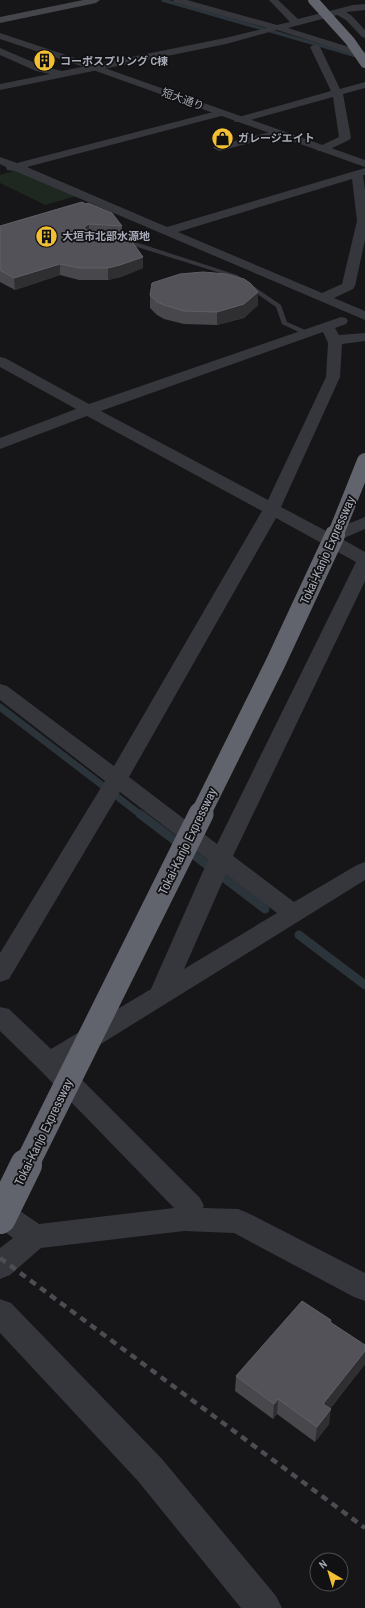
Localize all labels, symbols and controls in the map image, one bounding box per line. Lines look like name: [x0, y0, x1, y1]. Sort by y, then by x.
building icon: コーポスプリング C棟: [32, 48, 58, 74]
place label: コーポスプリング C棟: [60, 54, 168, 68]
street label: 短大通り: [160, 85, 206, 113]
shop icon: ガレージエイト: [209, 125, 235, 151]
place label: ガレージエイト: [238, 131, 315, 145]
building icon: 大垣市北部水源地: [33, 223, 59, 249]
place label: 大垣市北部水源地: [62, 229, 150, 243]
street label: Tokai-Kanjo Expressway: [296, 493, 359, 607]
street label: Tokai-Kanjo Expressway: [154, 784, 221, 897]
street label: Tokai-Kanjo Expressway: [10, 1075, 77, 1188]
north arrow: [309, 1552, 349, 1592]
text: N: [316, 1557, 330, 1572]

